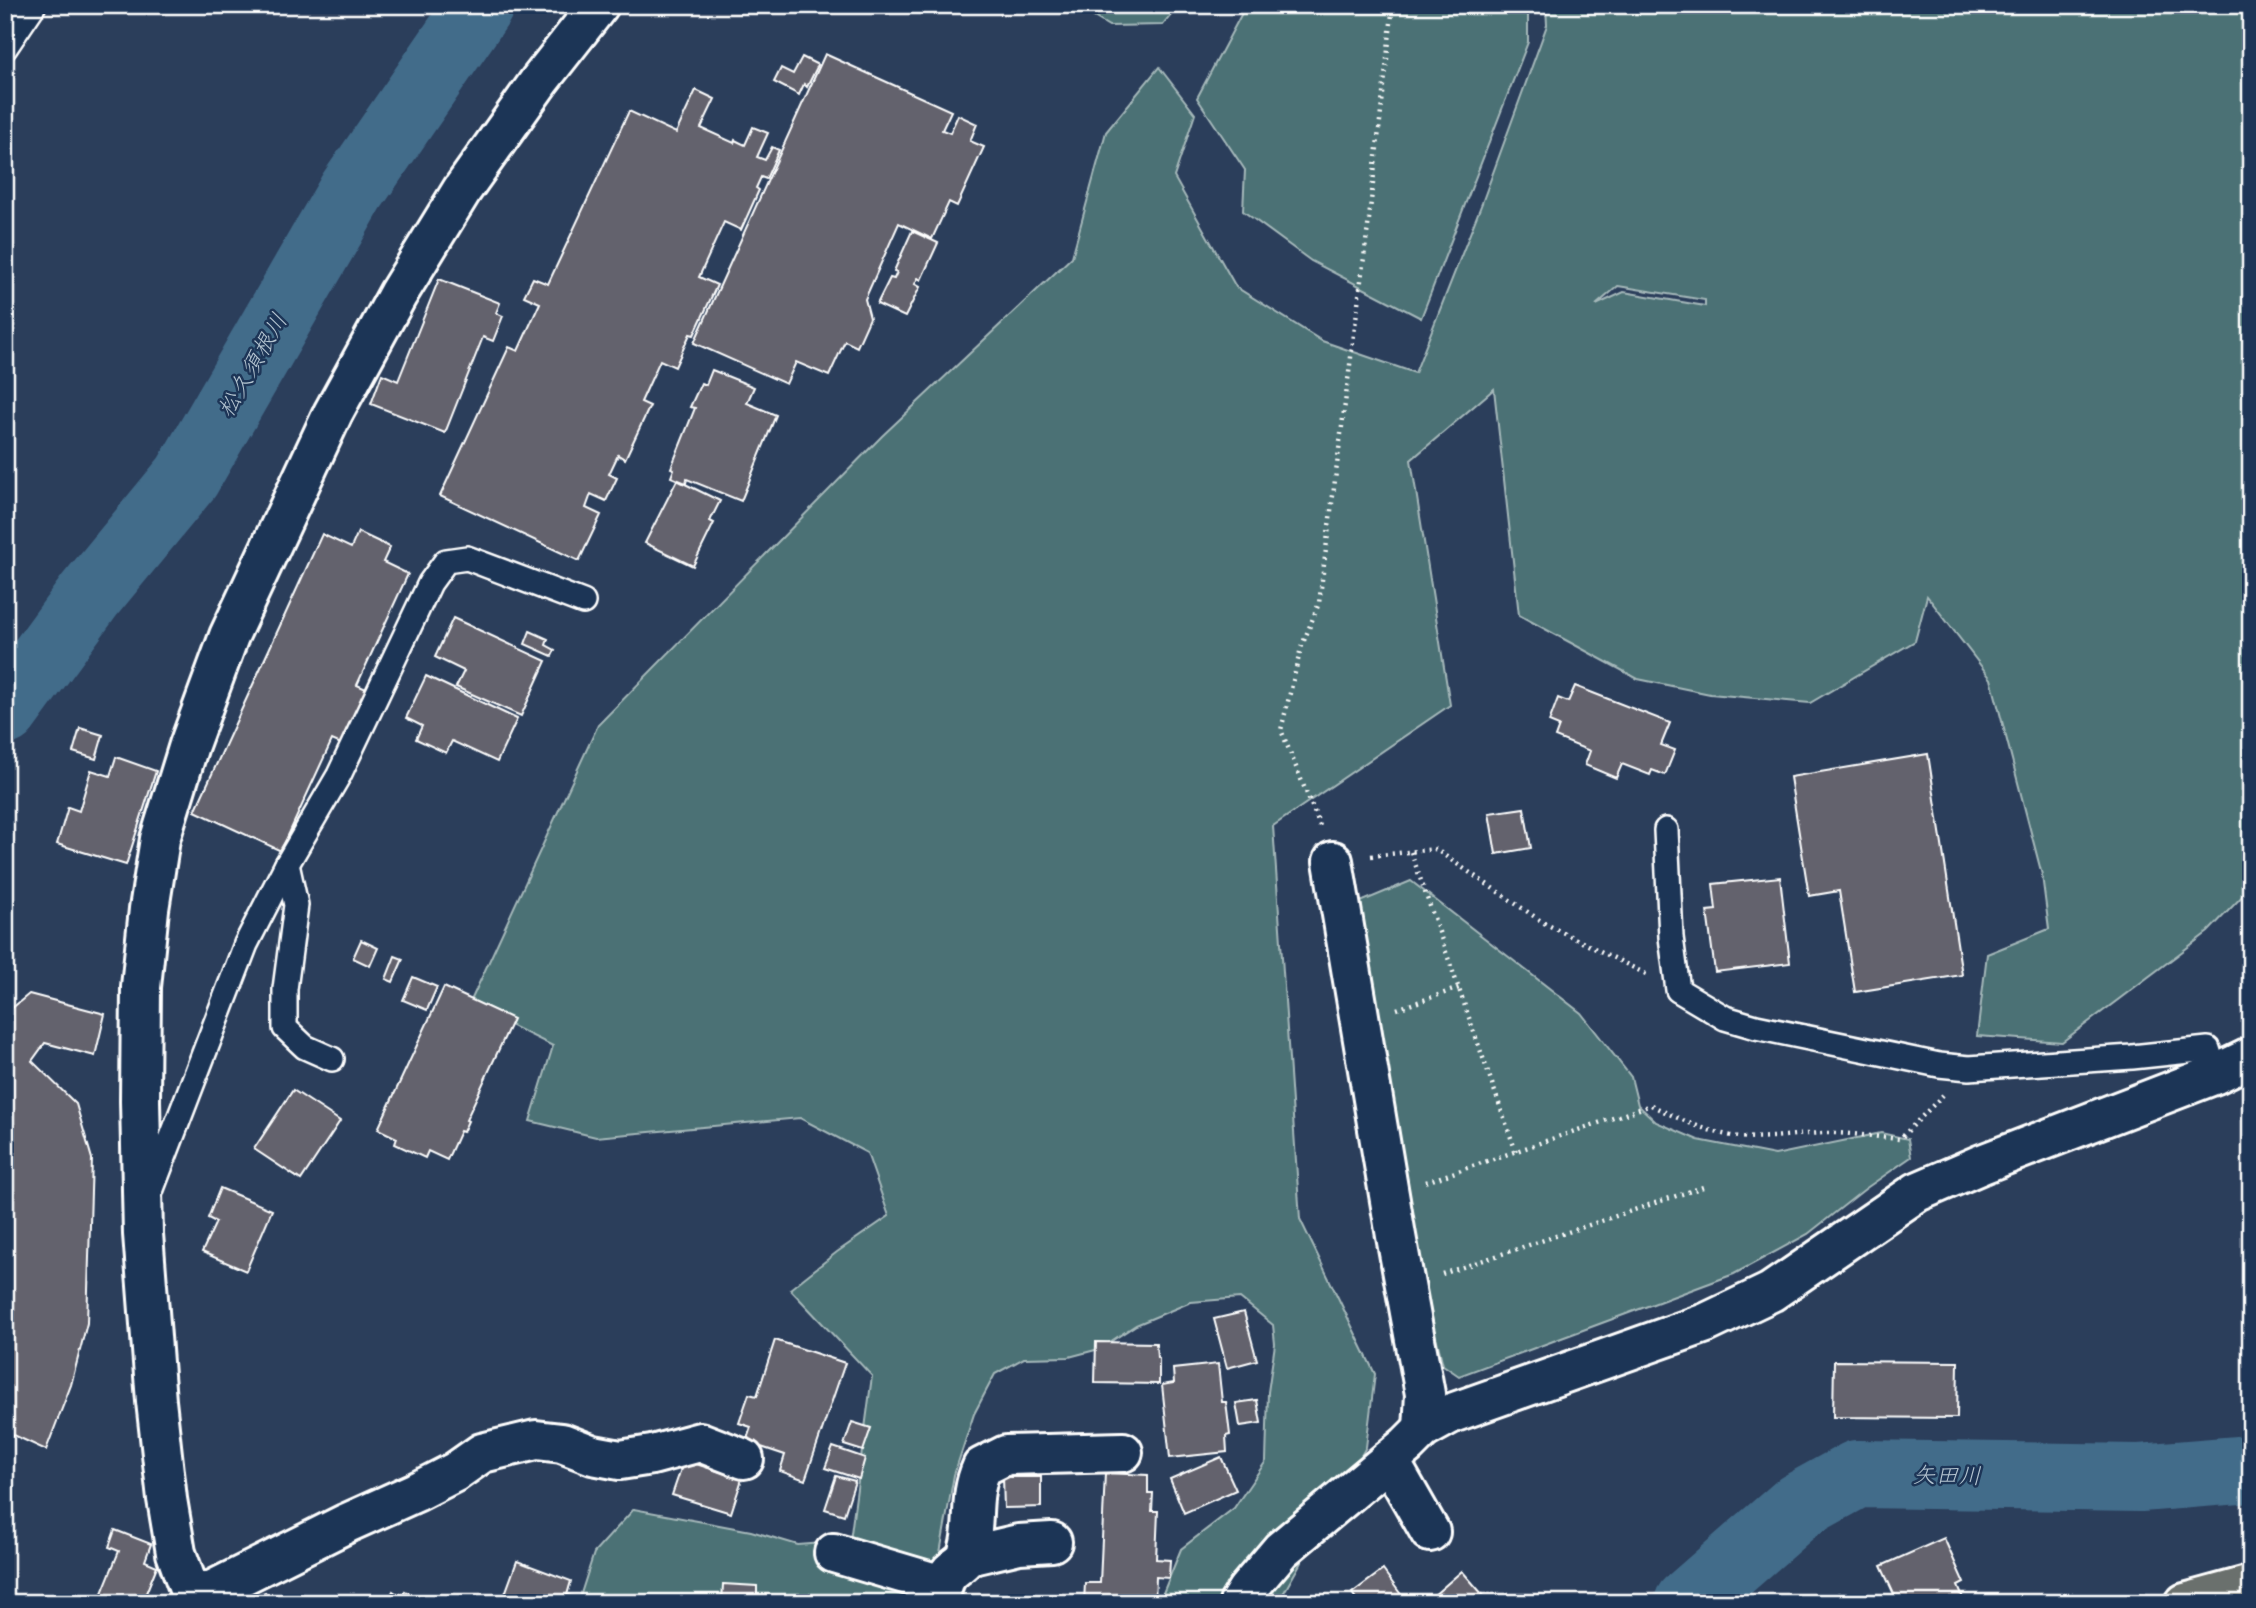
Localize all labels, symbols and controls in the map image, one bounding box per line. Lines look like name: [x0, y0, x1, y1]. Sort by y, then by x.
water label: 松久須根川: [214, 310, 295, 423]
water label: 矢田川: [1912, 1463, 1982, 1493]

